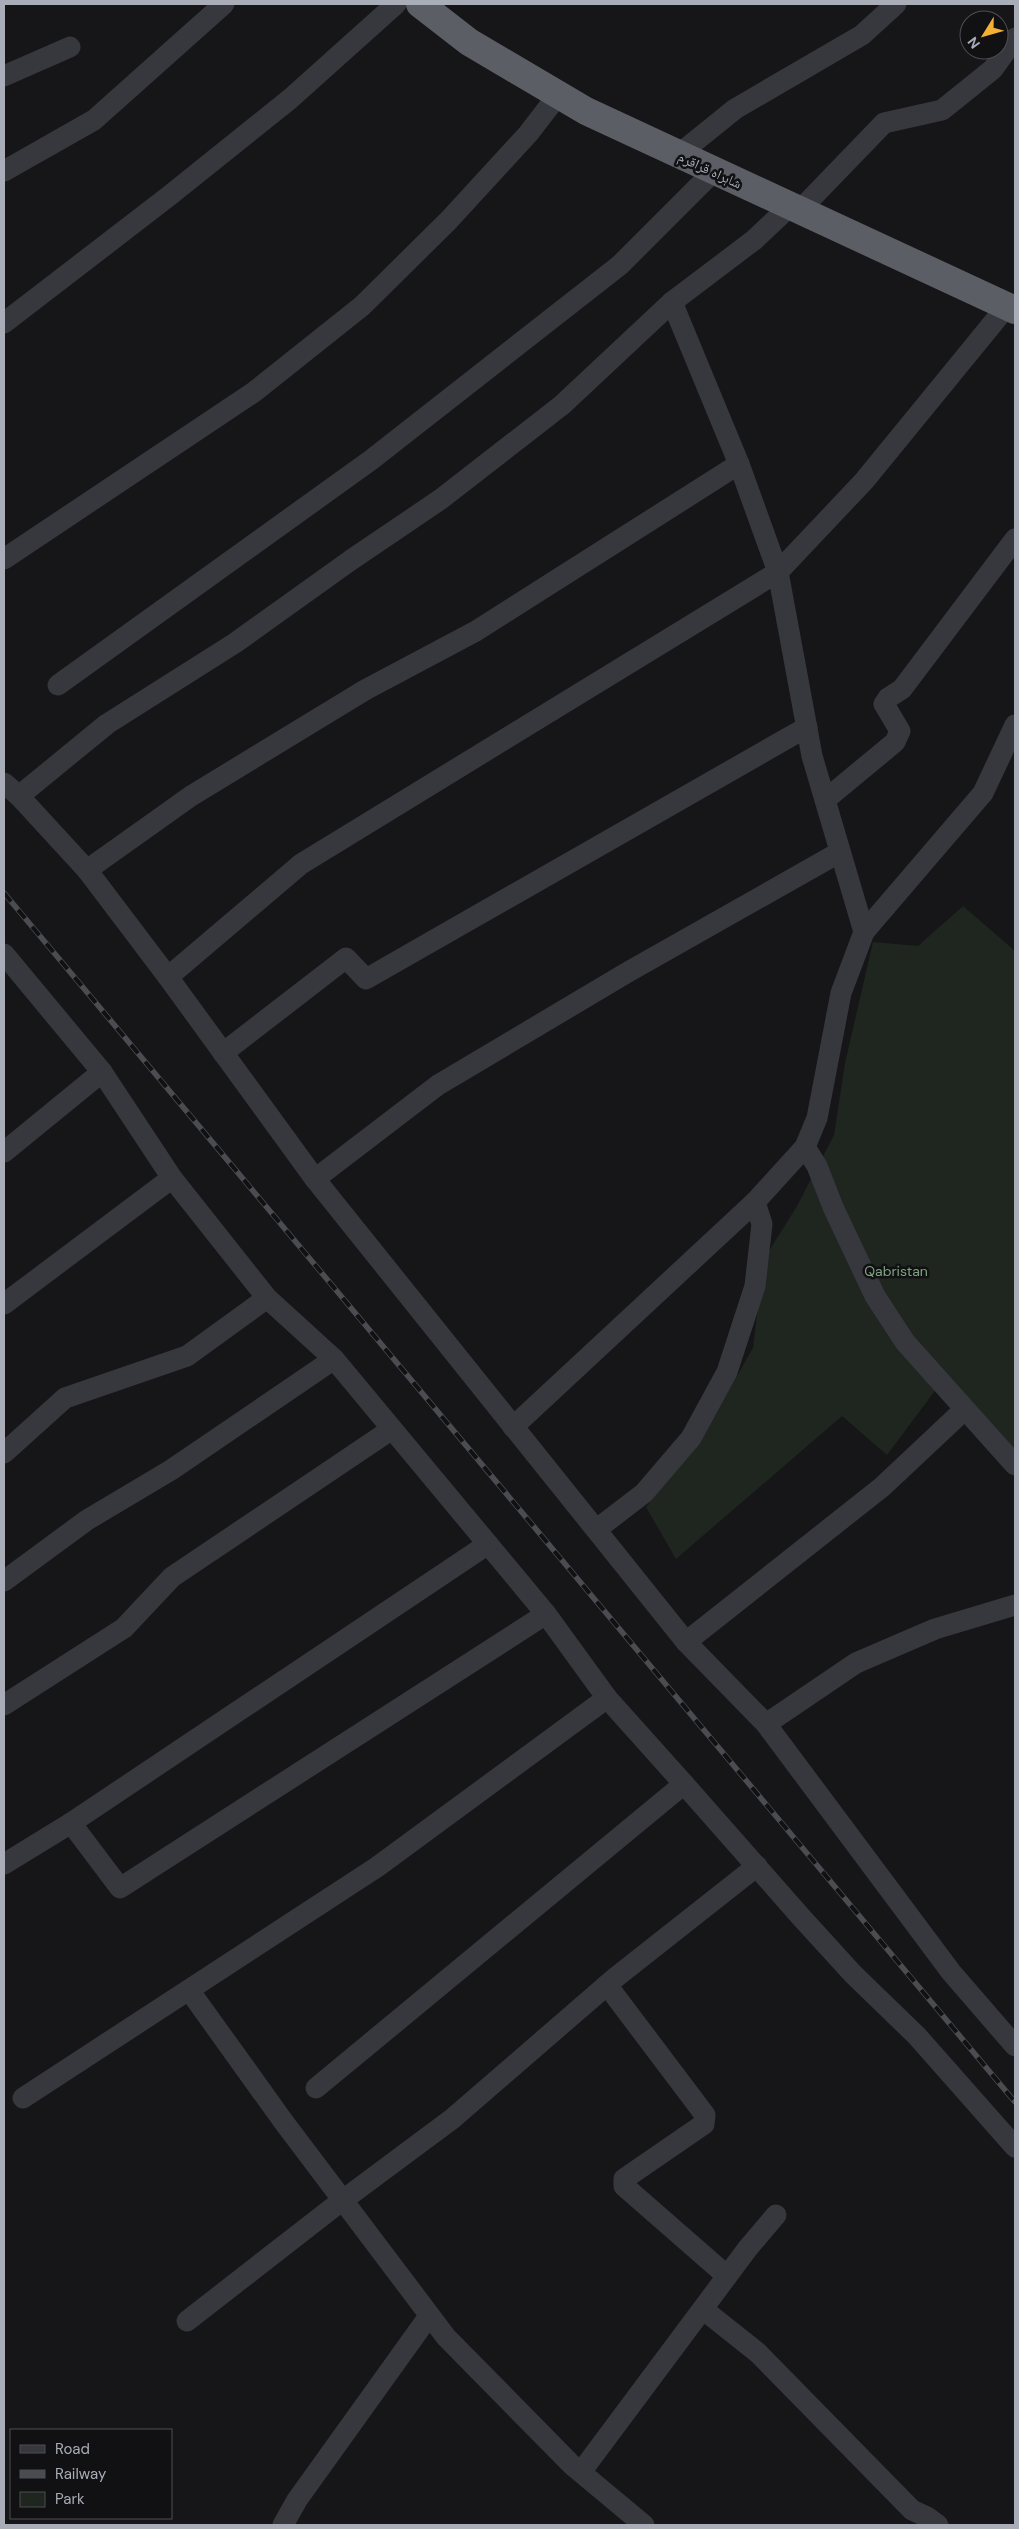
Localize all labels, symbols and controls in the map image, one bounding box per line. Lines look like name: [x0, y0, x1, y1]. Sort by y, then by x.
north arrow: [959, 10, 1009, 60]
text: N: [963, 33, 984, 52]
street label: شاہراہ قراقرم: [675, 147, 745, 193]
park label: Qabristan: [864, 1262, 928, 1280]
legend: [10, 2429, 172, 2519]
text: Road: [55, 2439, 90, 2459]
text: Railway: [55, 2464, 107, 2484]
text: Park: [55, 2489, 85, 2509]

